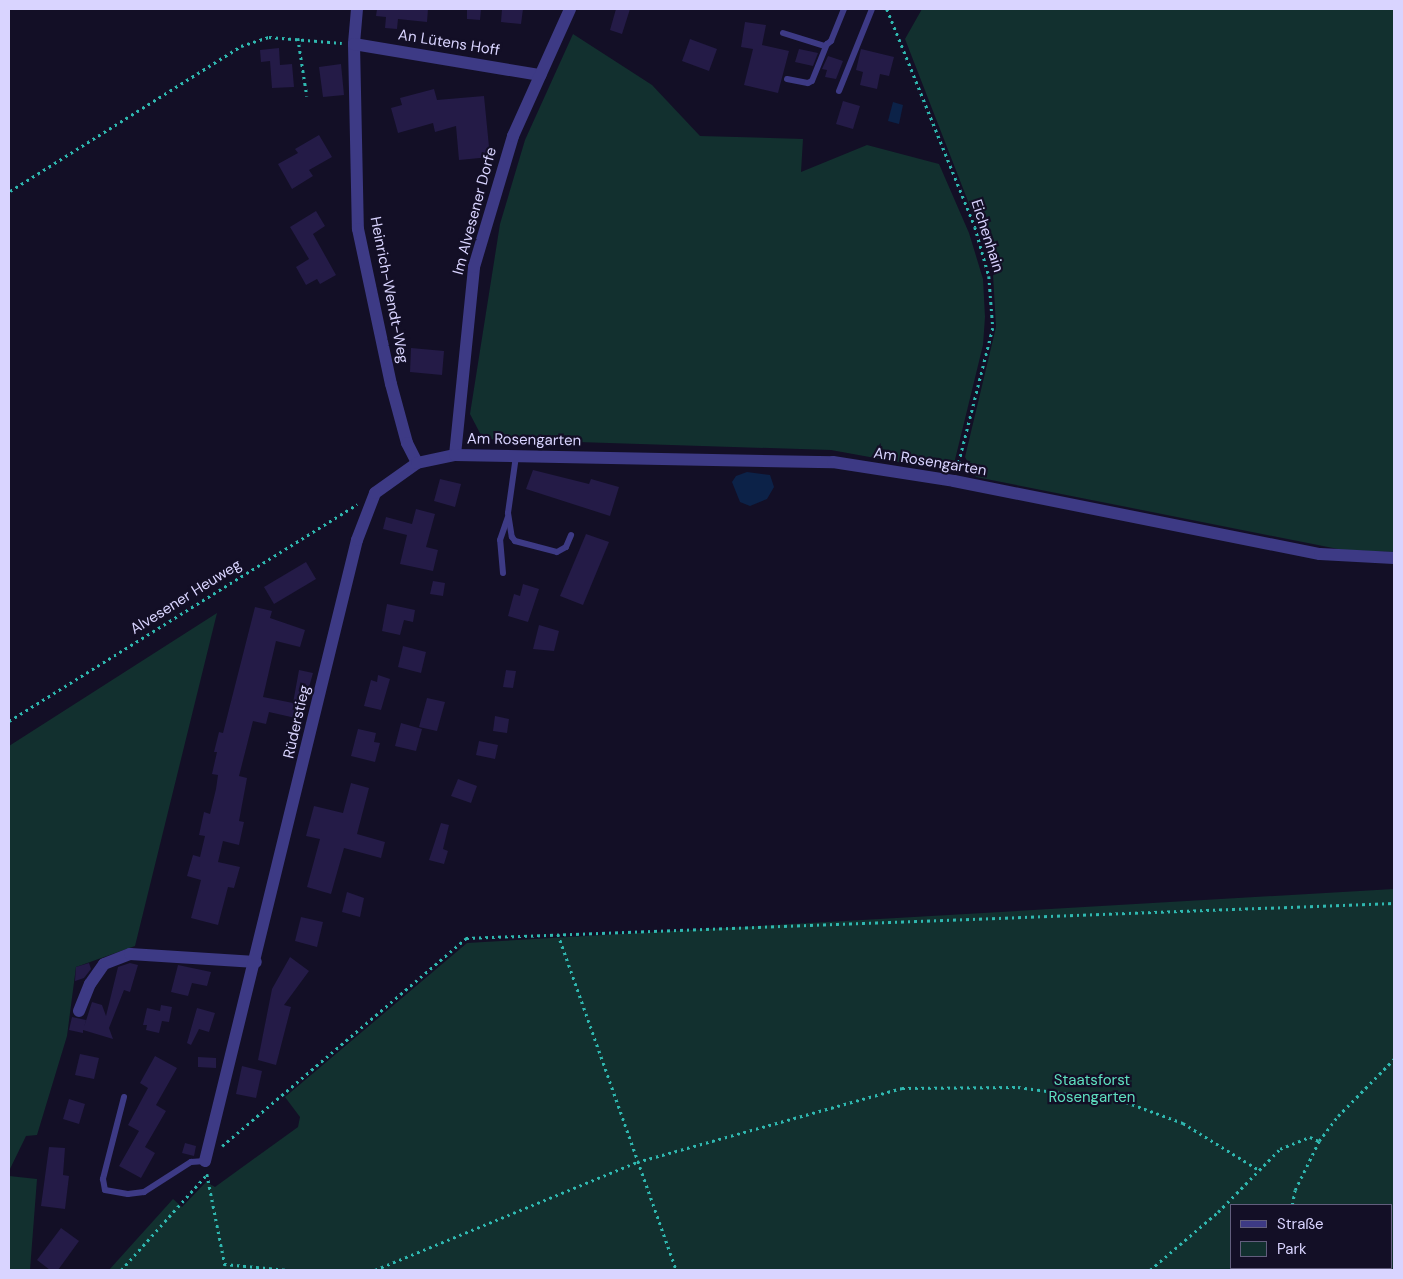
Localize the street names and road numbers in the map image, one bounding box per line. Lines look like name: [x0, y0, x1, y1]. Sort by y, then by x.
street label: An Lütens Hoff: [397, 26, 501, 60]
street label: Im Alvesener Dorfe: [449, 145, 501, 277]
street label: Eichenhain: [967, 197, 1007, 275]
street label: Heinrich-Wendt-Weg: [366, 215, 412, 365]
street label: Am Rosengarten: [467, 430, 581, 450]
street label: Am Rosengarten: [872, 444, 988, 480]
street label: Alvesener Heuweg: [127, 556, 245, 638]
street label: Rüderstieg: [280, 684, 314, 760]

